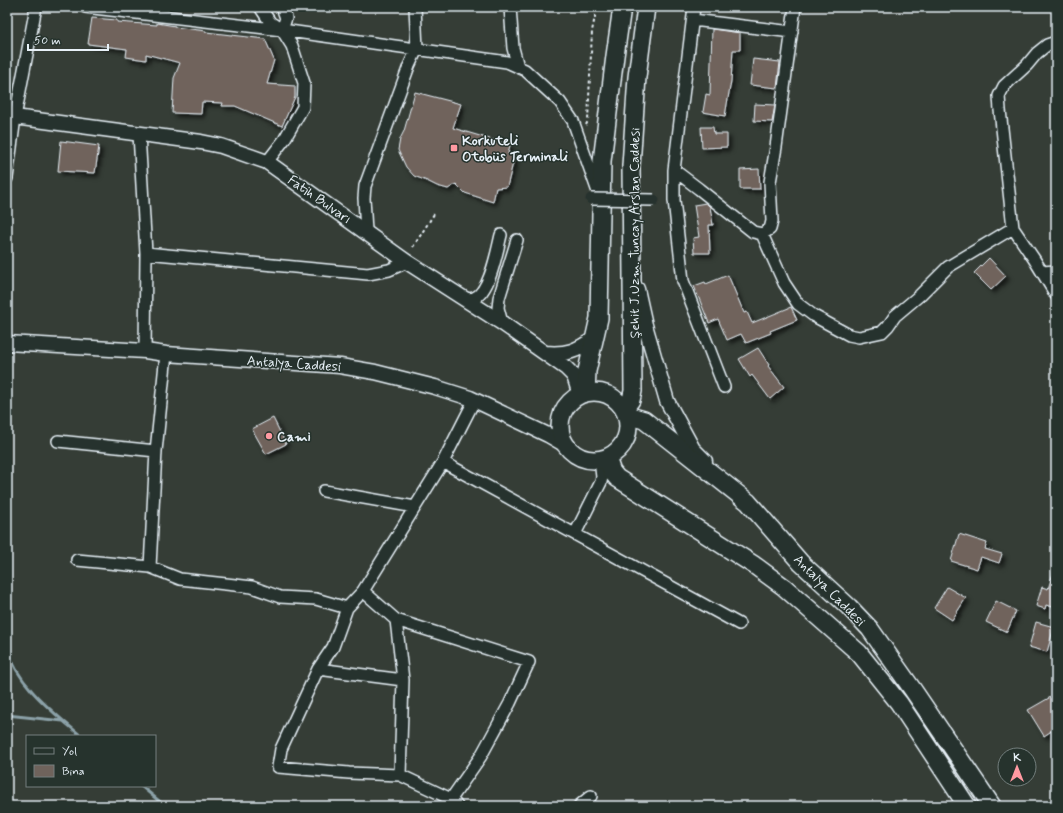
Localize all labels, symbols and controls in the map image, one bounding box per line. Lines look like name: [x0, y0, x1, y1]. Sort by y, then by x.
scale bar: [28, 26, 108, 52]
text: 50 m: [34, 33, 61, 49]
street label: Şehit J.Uzm. Tuncay Arslan Caddesi: [626, 127, 644, 339]
place label: Korkuteli Otobüs Terminali: [462, 132, 568, 166]
marker: Korkuteli Otobüs Terminali: [449, 143, 459, 153]
street label: Fatih Bulvarı: [284, 171, 355, 228]
street label: Antalya Caddesi: [246, 352, 342, 376]
place label: Cami: [277, 428, 311, 446]
marker: Cami: [264, 431, 274, 441]
street label: Antalya Caddesi: [790, 551, 869, 630]
legend: [26, 735, 156, 787]
text: Yol: [62, 744, 77, 760]
north arrow: [997, 747, 1037, 787]
text: K: [1013, 751, 1021, 765]
text: Bina: [62, 764, 85, 780]

